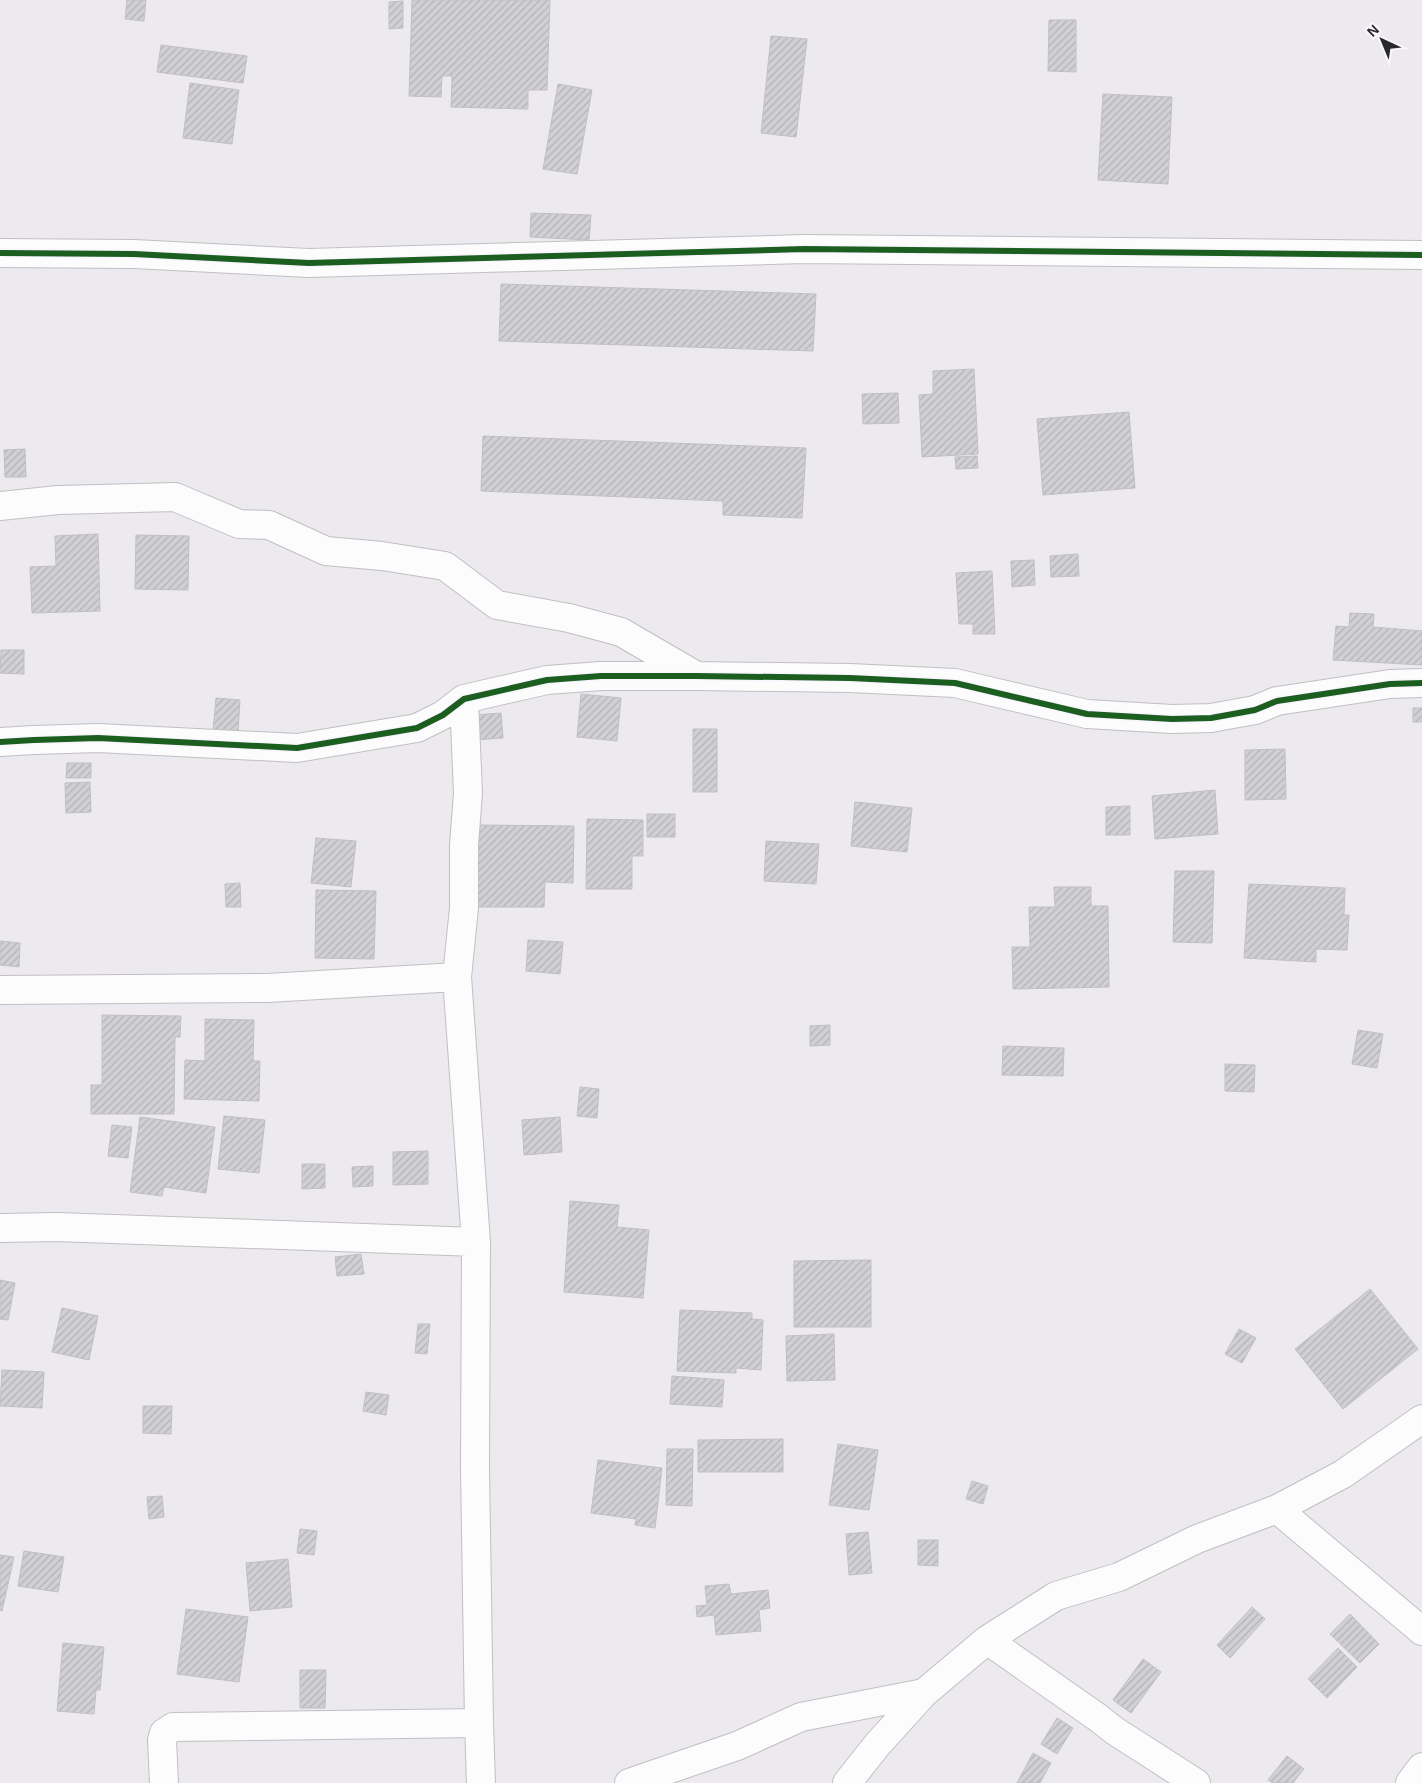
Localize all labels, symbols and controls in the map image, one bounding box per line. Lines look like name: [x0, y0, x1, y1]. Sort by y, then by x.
north arrow: [1357, 15, 1407, 65]
text: N: [1364, 21, 1382, 40]

